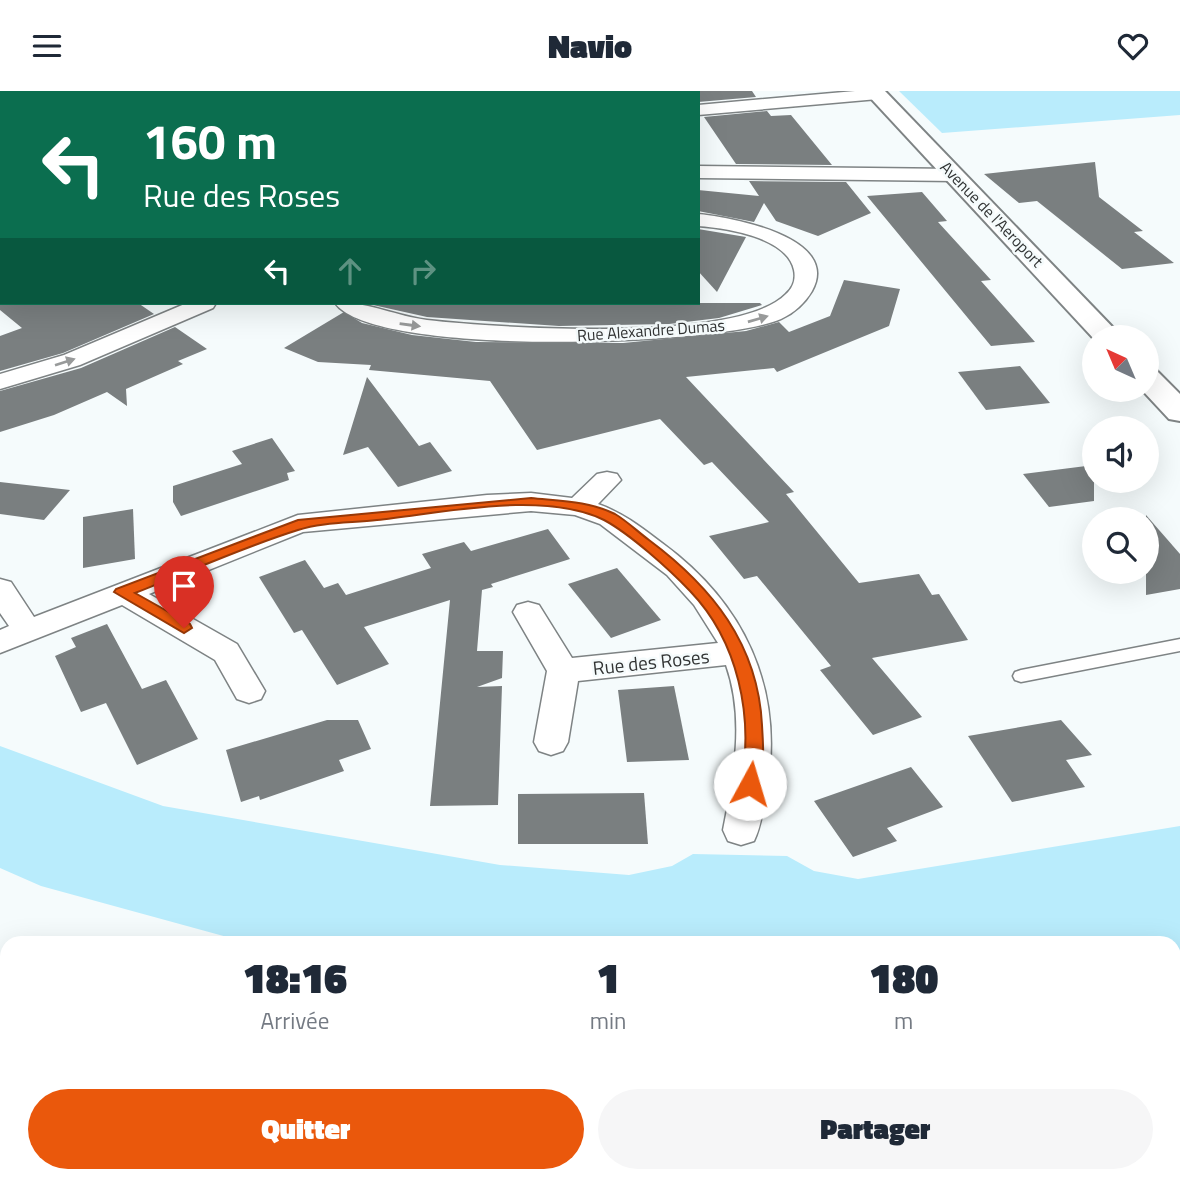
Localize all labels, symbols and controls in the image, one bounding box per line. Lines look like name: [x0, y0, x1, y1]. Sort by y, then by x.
text: Navio: [548, 22, 632, 70]
icon: menu: [28, 27, 66, 65]
icon: heart: [1114, 27, 1152, 65]
text: 160 m: [143, 103, 277, 178]
icon: left: [28, 119, 119, 210]
street label: Avenue de l'Aeroport: [935, 156, 1049, 273]
text: Rue des Roses: [143, 171, 340, 219]
icon: left: [258, 252, 296, 290]
icon: ahead: [331, 252, 369, 290]
icon: right: [404, 252, 442, 290]
street label: Rue Alexandre Dumas: [576, 313, 726, 347]
one-way arrow: [748, 314, 769, 324]
one-way arrow: [399, 319, 421, 330]
north arrow: [1082, 325, 1158, 403]
map controls: [1082, 325, 1159, 584]
one-way arrow: [55, 356, 76, 367]
button: sound: [1082, 416, 1159, 493]
button: search: [1082, 507, 1159, 584]
pin: [154, 556, 214, 628]
icon: arrive: [165, 567, 203, 605]
street label: Rue des Roses: [591, 641, 711, 682]
position arrow: [713, 747, 787, 821]
text: 18:16: [243, 945, 347, 1009]
text: 1: [597, 945, 620, 1009]
text: 180: [869, 945, 938, 1009]
text: Arrivée: [261, 1003, 329, 1038]
text: min: [590, 1003, 626, 1038]
text: m: [894, 1003, 913, 1038]
button: Quitter: [28, 1089, 584, 1169]
button: Partager: [598, 1089, 1153, 1169]

